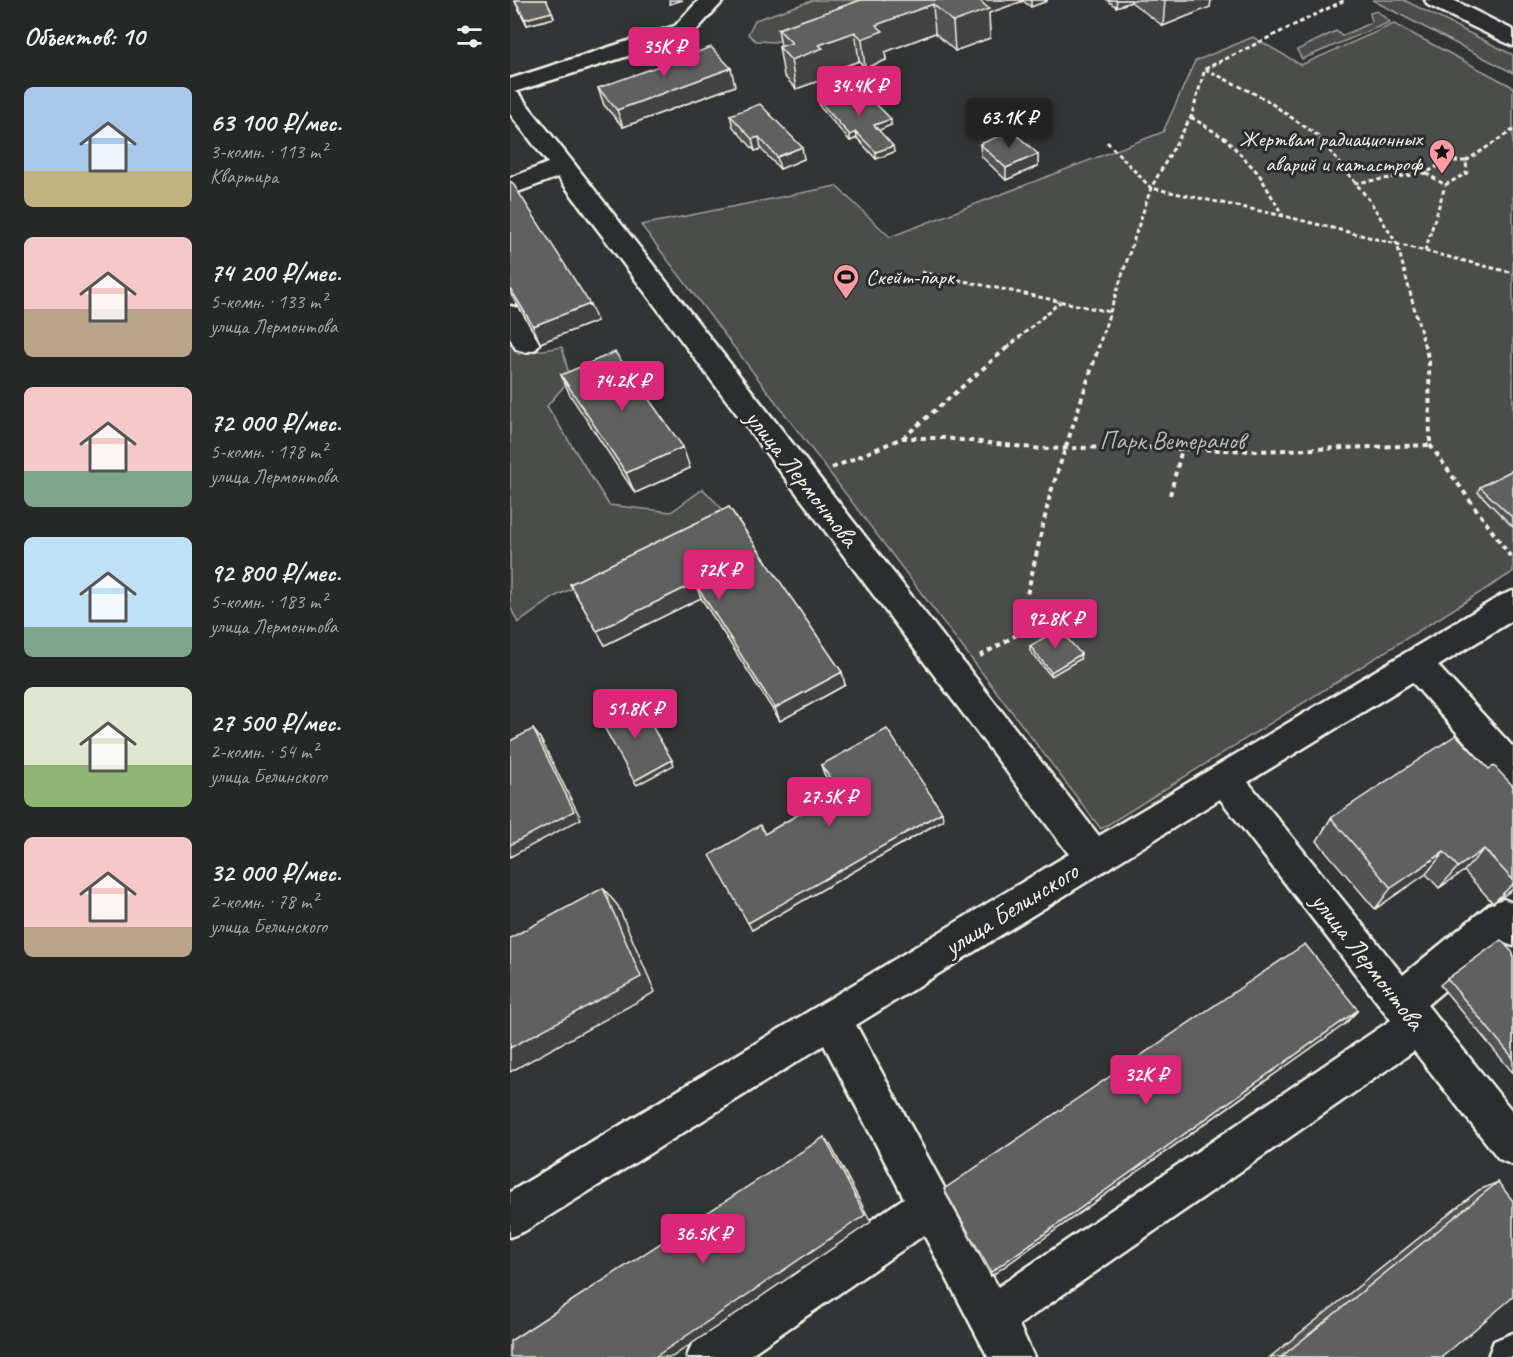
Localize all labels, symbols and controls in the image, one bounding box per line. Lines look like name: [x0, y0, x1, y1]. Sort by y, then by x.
text: Объектов: 10: [24, 20, 144, 53]
icon: filters: [453, 20, 486, 53]
pin: 35K ₽: [622, 27, 706, 78]
text: 35K ₽: [642, 34, 686, 59]
pin: 34.4K ₽: [804, 66, 914, 117]
text: 34.4K ₽: [831, 73, 887, 98]
pin: 63.1K ₽: [954, 98, 1064, 149]
text: 63.1K ₽: [981, 105, 1037, 130]
text: 63 100 ₽/мес.: [210, 106, 341, 139]
icon: home: [72, 111, 144, 183]
place label: Жертвам радиационных аварий и катастроф: [1239, 125, 1424, 178]
place icon: Жертвам радиационных аварий и катастроф: [1427, 137, 1457, 175]
text: 3-комн. · 113 m²: [210, 139, 327, 164]
text: Квартира: [210, 164, 278, 189]
text: 74 200 ₽/мес.: [210, 256, 341, 289]
icon: home: [72, 261, 144, 333]
sports icon: Скейт-парк: [831, 262, 861, 300]
place label: Скейт-парк: [866, 263, 956, 291]
text: 5-комн. · 133 m²: [210, 289, 327, 314]
text: улица Лермонтова: [210, 314, 338, 339]
pin: 74.2K ₽: [567, 361, 677, 412]
text: 74.2K ₽: [594, 368, 650, 393]
street label: улица Лермонтова: [737, 401, 867, 555]
text: 72 000 ₽/мес.: [210, 406, 341, 439]
icon: home: [72, 411, 144, 483]
park label: Парк Ветеранов: [1099, 424, 1250, 457]
text: 5-комн. · 178 m²: [210, 439, 327, 464]
text: улица Лермонтова: [210, 464, 338, 489]
pin: 72K ₽: [677, 550, 761, 601]
text: 92 800 ₽/мес.: [210, 556, 341, 589]
text: 72K ₽: [697, 557, 741, 582]
icon: home: [72, 561, 144, 633]
text: 5-комн. · 183 m²: [210, 589, 327, 614]
pin: 92.8K ₽: [1000, 599, 1110, 650]
text: 92.8K ₽: [1027, 606, 1083, 631]
text: улица Лермонтова: [210, 614, 338, 639]
pin: 51.8K ₽: [580, 689, 690, 740]
text: 51.8K ₽: [607, 696, 663, 721]
text: 27 500 ₽/мес.: [210, 706, 340, 739]
icon: home: [72, 711, 144, 783]
text: 2-комн. · 54 m²: [210, 739, 318, 764]
text: улица Белинского: [210, 764, 327, 789]
pin: 27.5K ₽: [774, 777, 884, 828]
text: 27.5K ₽: [801, 784, 857, 809]
street label: улица Белинского: [936, 854, 1086, 964]
text: 32 000 ₽/мес.: [210, 856, 341, 889]
icon: home: [72, 861, 144, 933]
street label: улица Лермонтова: [1303, 884, 1433, 1038]
text: 2-комн. · 78 m²: [210, 889, 318, 914]
text: улица Белинского: [210, 914, 327, 939]
pin: 32K ₽: [1104, 1055, 1188, 1106]
text: 32K ₽: [1124, 1062, 1168, 1087]
pin: 36.5K ₽: [648, 1214, 758, 1265]
text: 36.5K ₽: [675, 1221, 731, 1246]

